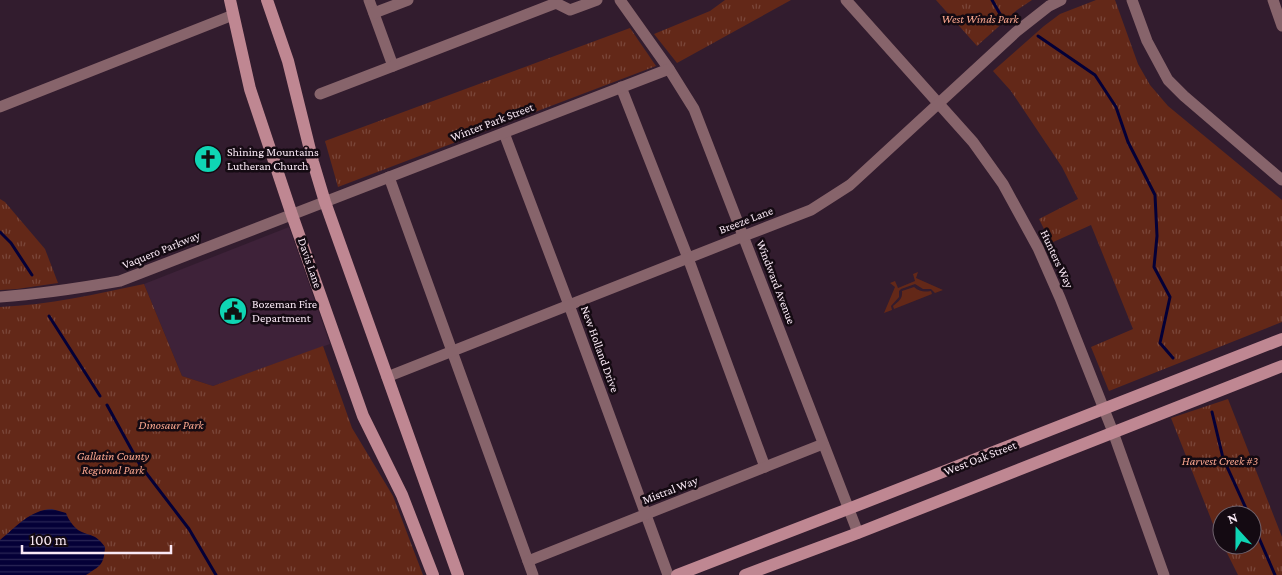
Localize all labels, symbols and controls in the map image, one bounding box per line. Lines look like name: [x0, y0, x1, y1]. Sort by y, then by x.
park label: West Winds Park: [941, 12, 1019, 26]
street label: Winter Park Street: [449, 99, 536, 144]
church icon: Shining Mountains Lutheran Church: [193, 144, 223, 174]
place label: Shining Mountains Lutheran Church: [227, 145, 319, 173]
street label: Breeze Lane: [717, 203, 775, 237]
street label: Vaquero Parkway: [120, 228, 202, 272]
street label: Hunters Way: [1037, 228, 1077, 291]
street label: Davis Lane: [295, 236, 325, 290]
street label: Windward Avenue: [754, 238, 798, 326]
public building icon: Bozeman Fire Department: [218, 296, 248, 326]
place label: Bozeman Fire Department: [252, 297, 317, 325]
street label: New Holland Drive: [578, 304, 622, 394]
park label: Dinosaur Park: [139, 418, 204, 432]
street label: West Oak Street: [942, 437, 1019, 478]
park label: Gallatin County Regional Park: [77, 449, 149, 477]
park label: Harvest Creek #3: [1182, 454, 1259, 468]
street label: Mistral Way: [640, 473, 700, 507]
north arrow: [1212, 505, 1262, 555]
text: N: [1225, 509, 1240, 527]
scale bar: [22, 522, 171, 554]
text: 100 m: [30, 532, 67, 548]

